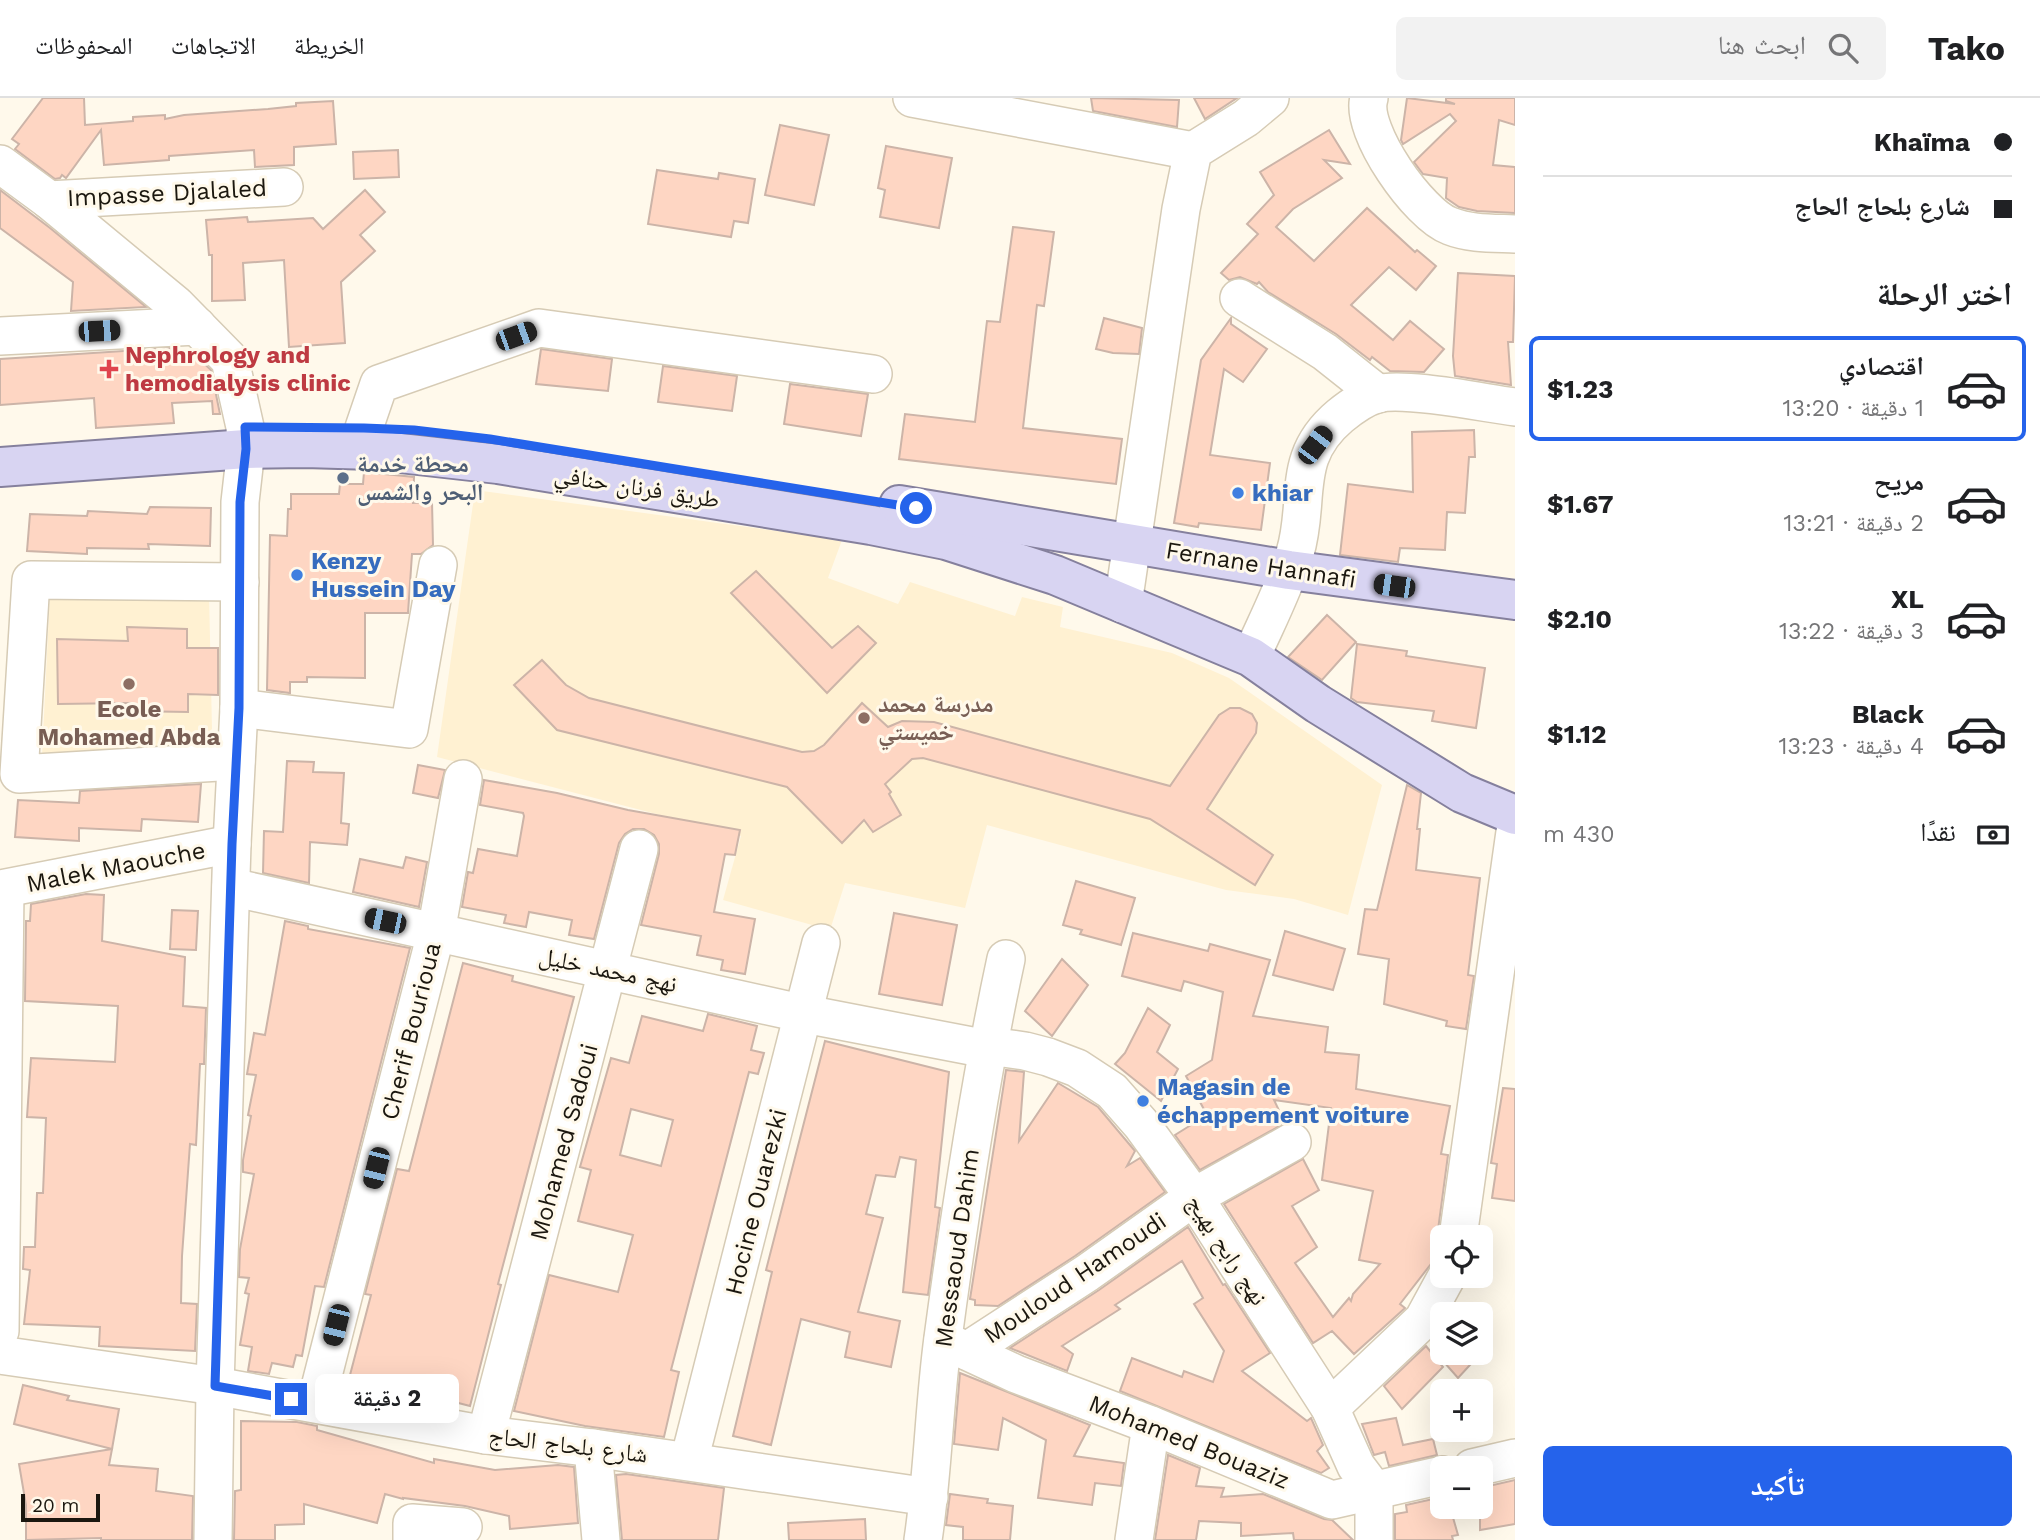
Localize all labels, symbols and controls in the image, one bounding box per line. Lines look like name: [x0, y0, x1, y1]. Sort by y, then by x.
search box: [1396, 17, 1886, 80]
icon: search: [1824, 29, 1862, 67]
text: Tako: [1928, 29, 2005, 68]
text: ابحث هنا: [1718, 30, 1806, 60]
text: المحفوظات: [35, 32, 133, 60]
text: الاتجاهات: [171, 32, 256, 60]
text: الخريطة: [294, 32, 365, 60]
text: Khaïma: [1874, 127, 1970, 157]
street label: Impasse Djalaled: [66, 174, 268, 212]
text: شارع بلحاج الحاج: [1794, 191, 1970, 221]
text: اختر الرحلة: [1877, 275, 2012, 313]
car: [78, 319, 121, 343]
car: [493, 319, 540, 353]
place label: Nephrology and hemodialysis clinic: [125, 341, 351, 397]
text: اقتصادي: [1839, 351, 1924, 381]
icon: car: [1945, 357, 2008, 420]
marker: Nephrology and hemodialysis clinic: [99, 359, 119, 379]
text: $1.23: [1547, 374, 1613, 404]
text: 1 دقيقة · 13:20: [1783, 395, 1924, 422]
car: [1294, 422, 1337, 468]
place label: محطة خدمة البحر والشمس: [357, 450, 484, 506]
street label: طريق فرنان حنافي: [552, 460, 722, 519]
text: مريح: [1874, 466, 1924, 496]
marker: محطة خدمة البحر والشمس: [335, 470, 351, 486]
icon: car: [1945, 472, 2008, 535]
place label: khiar: [1252, 479, 1314, 507]
marker: khiar: [1230, 485, 1246, 501]
text: $1.67: [1547, 489, 1614, 519]
route start: [900, 492, 932, 524]
text: 2 دقيقة · 13:21: [1784, 510, 1924, 537]
street label: Fernane Hannafi: [1164, 536, 1358, 594]
place label: Kenzy Hussein Day: [311, 547, 456, 603]
marker: Kenzy Hussein Day: [289, 567, 305, 583]
car: [1372, 573, 1417, 599]
text: XL: [1891, 584, 1924, 614]
icon: car: [1945, 587, 2008, 650]
text: $2.10: [1547, 604, 1612, 634]
text: 3 دقيقة · 13:22: [1779, 618, 1924, 645]
marker: Ecole Mohamed Abda: [121, 676, 137, 692]
place label: مدرسة محمد خميستي: [878, 690, 994, 751]
place label: Ecole Mohamed Abda: [37, 695, 221, 751]
text: Black: [1852, 699, 1924, 729]
icon: car: [1945, 702, 2008, 765]
marker: مدرسة محمد خميستي: [856, 710, 872, 726]
text: $1.12: [1547, 719, 1606, 749]
text: 4 دقيقة · 13:23: [1778, 733, 1924, 760]
icon: cash: [1974, 816, 2012, 854]
text: نقدًا: [1920, 817, 1956, 847]
text: 430 m: [1543, 821, 1615, 848]
street label: Malek Maouche: [24, 836, 208, 898]
car: [363, 906, 408, 936]
street label: Cherif Bourioua: [375, 939, 447, 1123]
street label: نهج محمد خليل: [536, 942, 680, 999]
street label: Mohamed Sadoui: [524, 1041, 604, 1243]
place label: Magasin de échappement voiture: [1157, 1073, 1410, 1129]
marker: Magasin de échappement voiture: [1135, 1093, 1151, 1109]
street label: Hocine Ouarezki: [719, 1106, 793, 1298]
car: [361, 1145, 392, 1191]
street label: Messaoud Dahim: [929, 1147, 985, 1349]
street label: نهج رابح بهيج: [1180, 1190, 1273, 1311]
street label: Mouloud Hamoudi: [979, 1207, 1171, 1349]
map controls: [1430, 1225, 1493, 1519]
button: locate: [1430, 1225, 1493, 1288]
car: [321, 1302, 352, 1348]
button: layers: [1430, 1302, 1493, 1365]
callout: 2 دقيقة: [316, 1374, 459, 1424]
button: +: [1430, 1379, 1493, 1442]
route end: [275, 1383, 307, 1415]
text: 2 دقيقة: [353, 1385, 421, 1412]
street label: Mohamed Bouaziz: [1085, 1389, 1293, 1495]
street label: شارع بلحاج الحاج: [487, 1421, 649, 1470]
button: تأكيد: [1543, 1446, 2012, 1526]
button: −: [1430, 1456, 1493, 1519]
scale bar: [21, 1491, 100, 1523]
text: 20 m: [32, 1494, 79, 1517]

